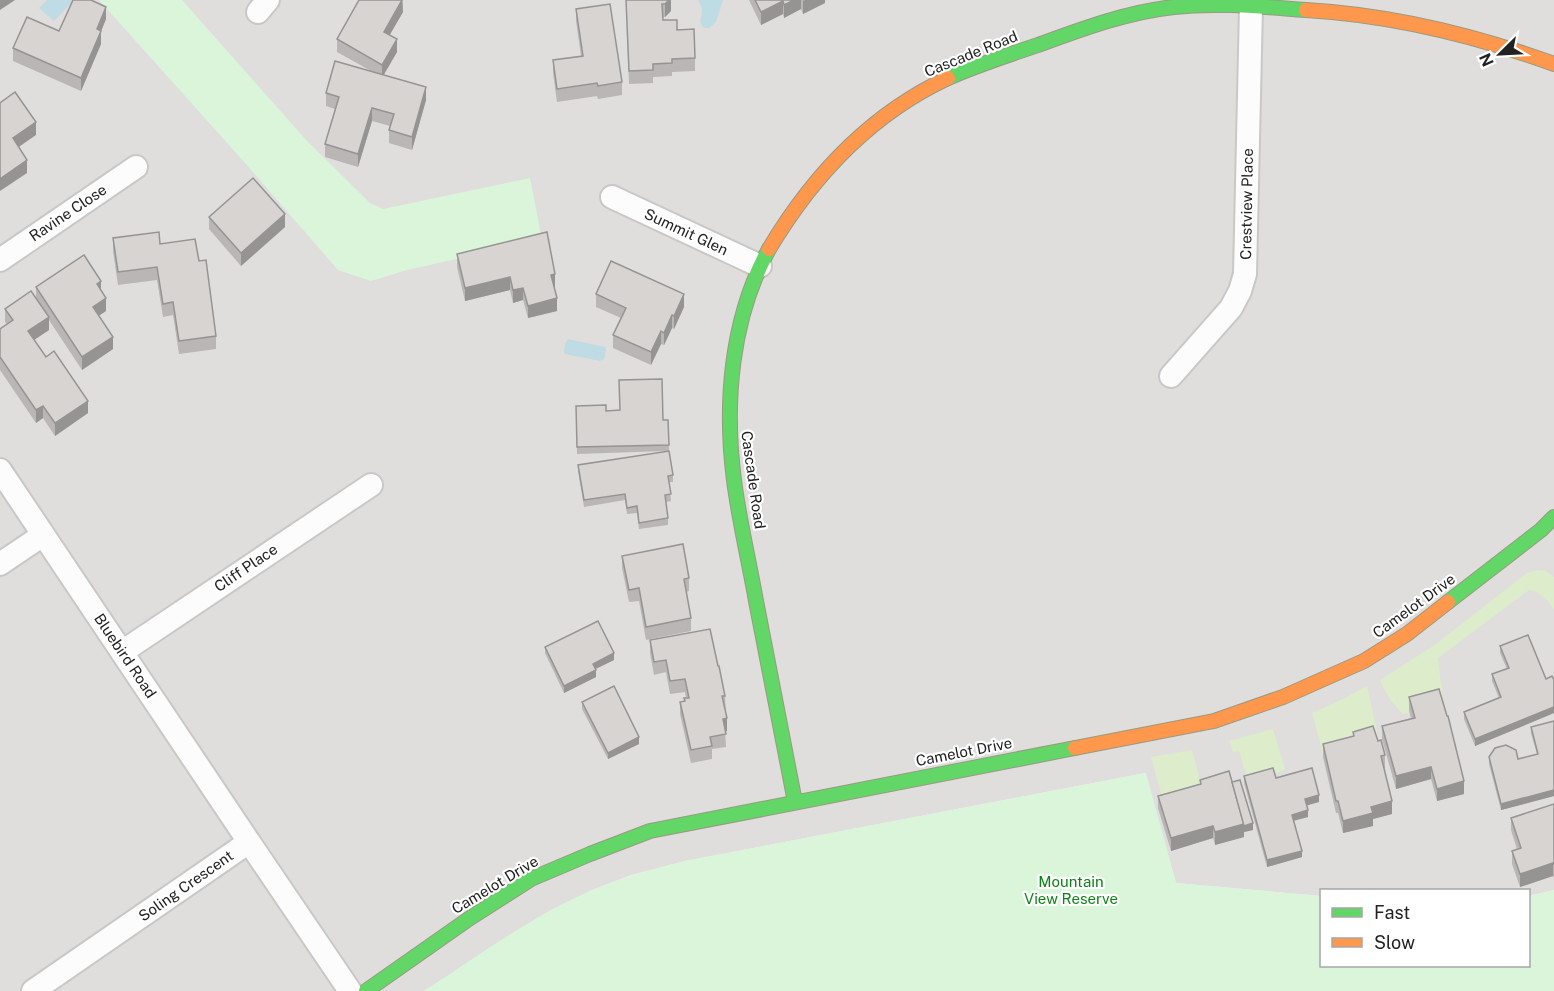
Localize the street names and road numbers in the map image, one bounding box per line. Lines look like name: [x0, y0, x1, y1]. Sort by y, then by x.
street label: Cascade Road: [922, 27, 1020, 80]
street label: Crestview Place: [1237, 148, 1256, 260]
street label: Ravine Close: [26, 181, 109, 245]
street label: Summit Glen: [642, 205, 731, 258]
street label: Cascade Road: [738, 430, 769, 530]
street label: Cliff Place: [211, 540, 281, 595]
street label: Camelot Drive: [1369, 570, 1458, 641]
street label: Bluebird Road: [91, 610, 160, 701]
street label: Camelot Drive: [914, 734, 1013, 769]
street label: Soling Crescent: [135, 847, 236, 924]
street label: Camelot Drive: [449, 852, 541, 917]

